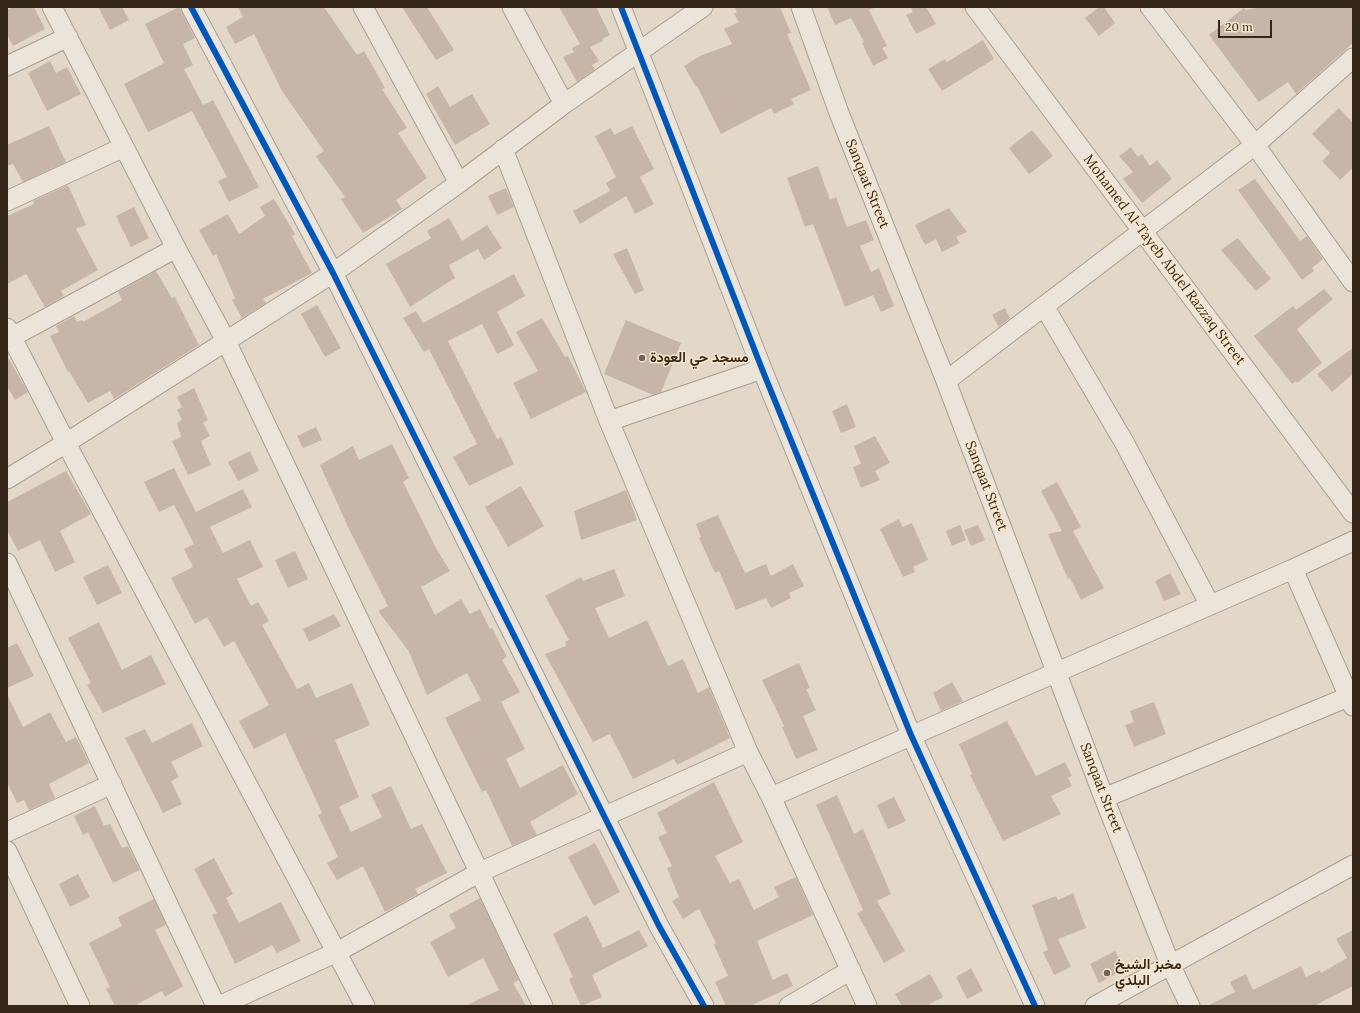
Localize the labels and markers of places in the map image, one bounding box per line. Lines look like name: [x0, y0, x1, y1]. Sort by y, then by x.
place label: مسجد حي العودة: [650, 350, 749, 366]
marker: مسجد حي العودة: [637, 353, 647, 363]
place label: مخبز الشيخ البلدي: [1115, 957, 1182, 990]
marker: مخبز الشيخ البلدي: [1102, 968, 1112, 978]

